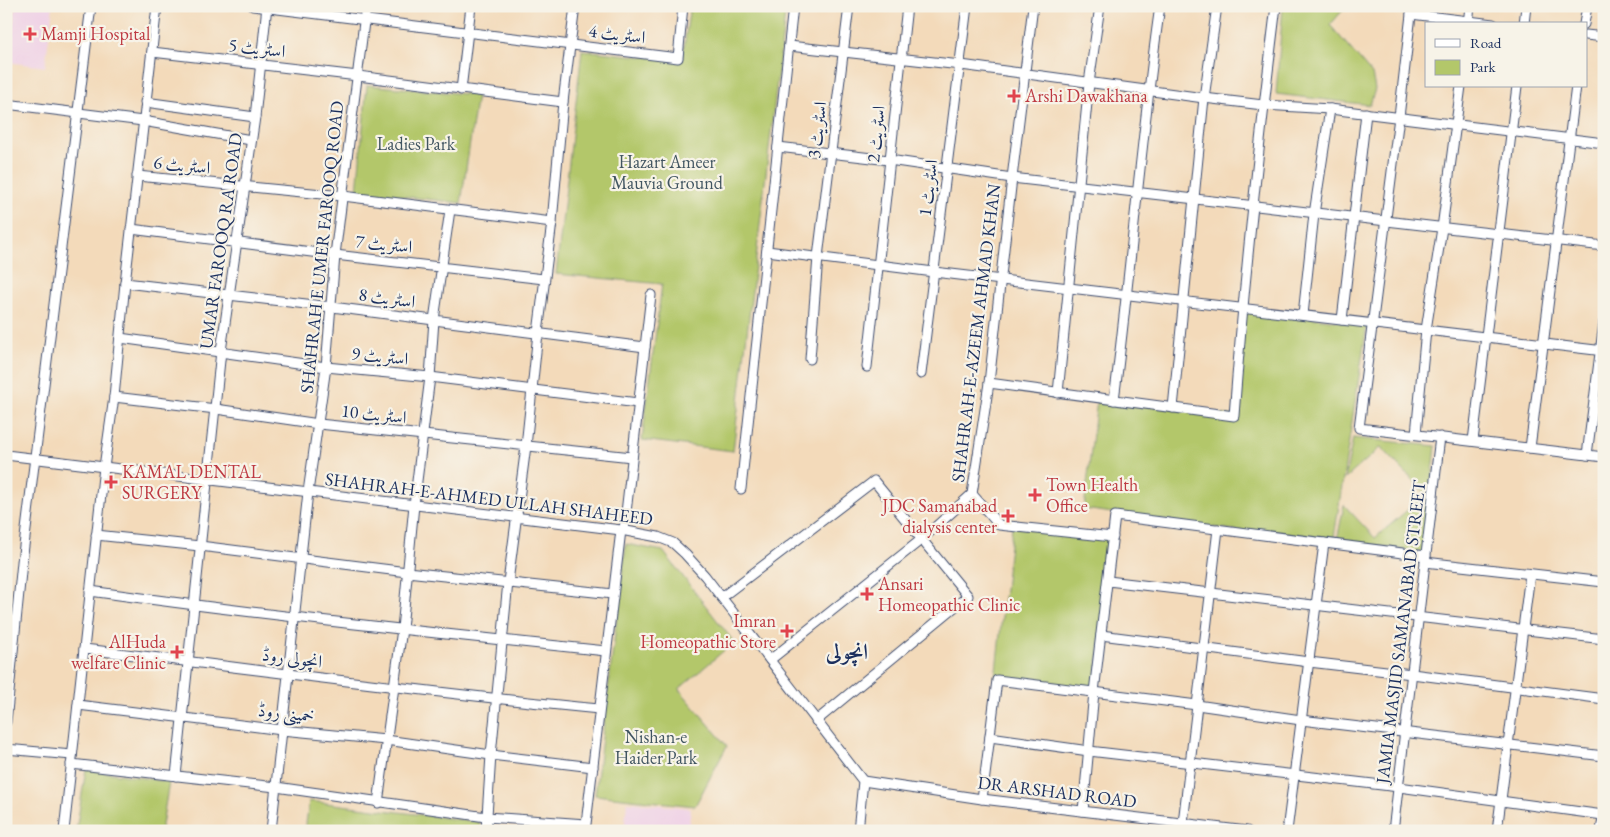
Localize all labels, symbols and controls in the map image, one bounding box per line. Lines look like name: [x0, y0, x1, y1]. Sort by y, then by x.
street label: اسٹریٹ 4: [587, 19, 647, 49]
place label: Mamji Hospital: [41, 22, 150, 45]
legend: [1425, 22, 1588, 88]
marker: Mamji Hospital: [23, 27, 37, 41]
street label: اسٹریٹ 5: [227, 33, 287, 63]
text: Road: [1470, 33, 1502, 52]
text: Park: [1470, 57, 1497, 76]
place label: Arshi Dawakhana: [1024, 84, 1149, 107]
marker: Arshi Dawakhana: [1007, 89, 1021, 103]
street label: SHAHRAH E UMER FAROOQ ROAD: [295, 100, 348, 394]
street label: اسٹریٹ 3: [802, 100, 832, 160]
street label: اسٹریٹ 2: [861, 104, 891, 164]
street label: UMAR FAROOQ RA ROAD: [194, 131, 247, 350]
park label: Ladies Park: [377, 132, 456, 155]
street label: اسٹریٹ 6: [152, 150, 212, 180]
park label: Hazart Ameer Mauvia Ground: [611, 150, 724, 194]
street label: اسٹریٹ 1: [913, 158, 943, 218]
street label: SHAHRAH-E-AZEEM AHMAD KHAN: [946, 182, 1005, 483]
street label: اسٹریٹ 7: [354, 229, 414, 259]
street label: اسٹریٹ 8: [357, 282, 417, 314]
street label: اسٹریٹ 9: [350, 341, 410, 371]
street label: اسٹریٹ 10: [340, 399, 408, 429]
place label: KAMAL DENTAL SURGERY: [122, 460, 261, 504]
street label: SHAHRAH-E-AHMED ULLAH SHAHEED: [324, 467, 654, 530]
place label: Town Health Office: [1046, 473, 1138, 517]
marker: KAMAL DENTAL SURGERY: [104, 475, 118, 489]
street label: JAMIA MASJID SAMANABAD STREET: [1370, 478, 1431, 787]
marker: Town Health Office: [1028, 488, 1042, 502]
place label: JDC Samanabad dialysis center: [880, 494, 998, 538]
marker: JDC Samanabad dialysis center: [1001, 509, 1015, 523]
place label: Ansari Homeopathic Clinic: [877, 572, 1020, 616]
marker: Ansari Homeopathic Clinic: [860, 587, 874, 601]
place label: Imran Homeopathic Store: [640, 609, 776, 653]
marker: Imran Homeopathic Store: [780, 624, 794, 638]
place label: AlHuda welfare Clinic: [71, 630, 167, 674]
district label: انچولی: [825, 637, 868, 667]
street label: انچولی روڈ: [260, 642, 324, 674]
marker: AlHuda welfare Clinic: [170, 645, 184, 659]
street label: خمینی روڈ: [256, 698, 315, 729]
park label: Nishan-e Haider Park: [615, 725, 698, 769]
street label: DR ARSHAD ROAD: [976, 770, 1138, 813]

